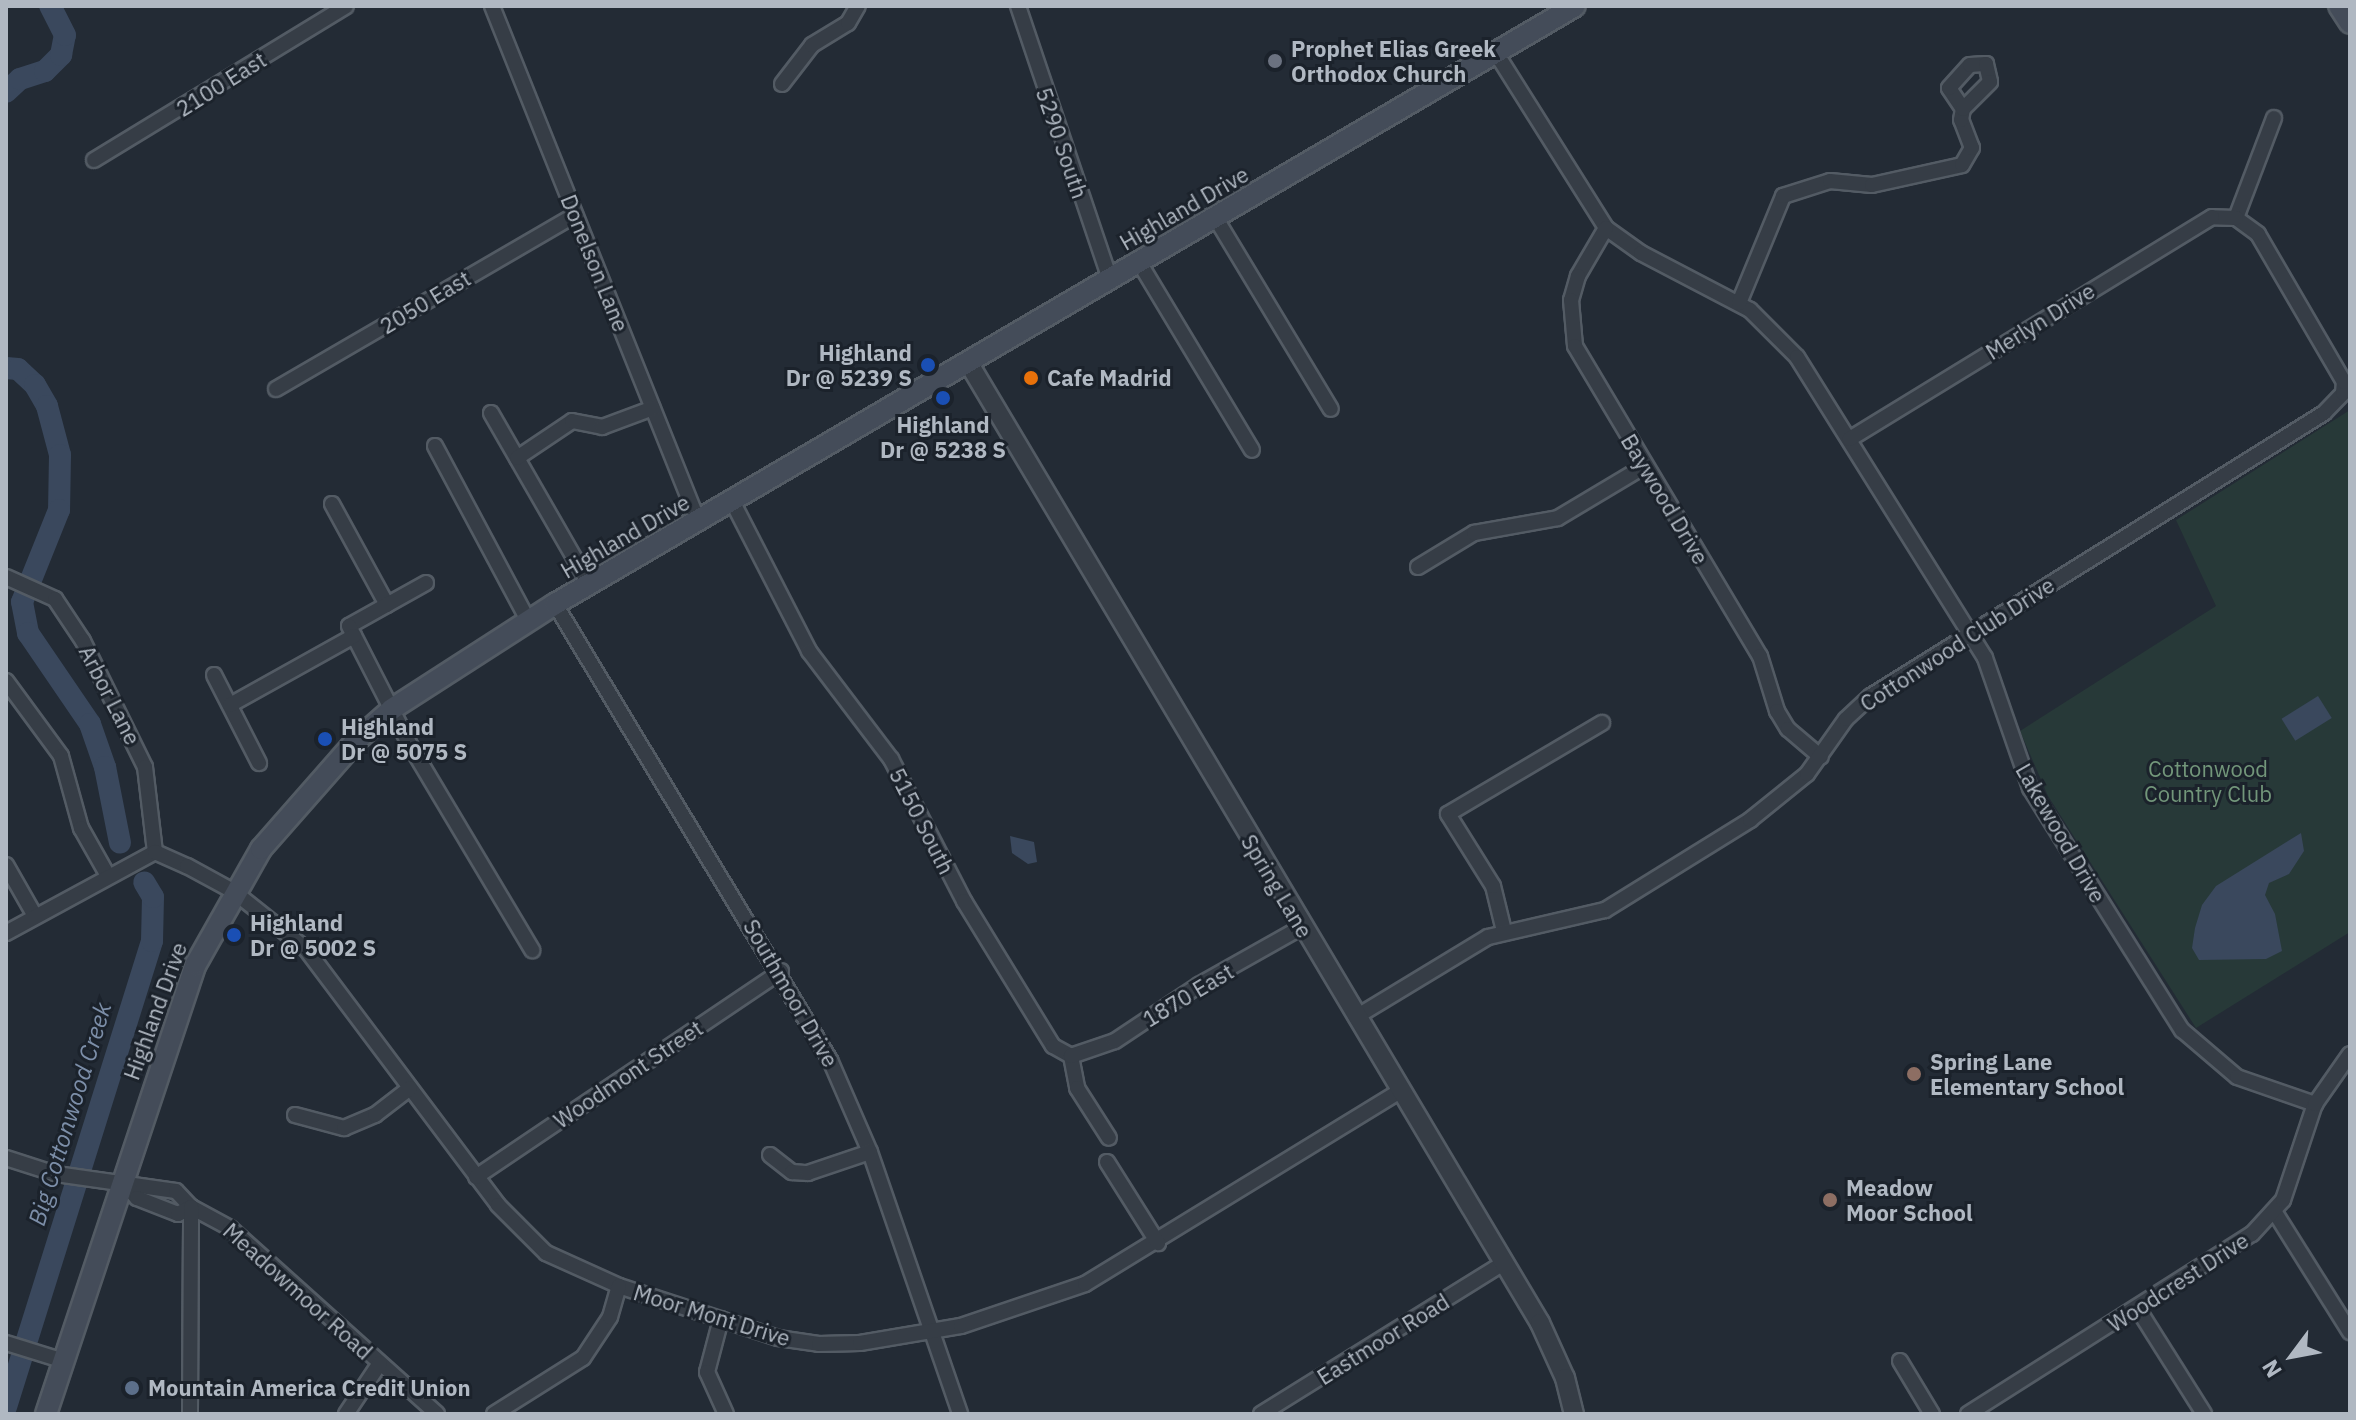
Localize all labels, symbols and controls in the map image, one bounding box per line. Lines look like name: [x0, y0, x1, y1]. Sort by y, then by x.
place label: Prophet Elias Greek Orthodox Church: [1291, 35, 1496, 86]
street label: 2100 East: [171, 46, 271, 122]
marker: Prophet Elias Greek Orthodox Church: [1266, 52, 1284, 70]
street label: 5290 South: [1031, 84, 1093, 202]
street label: Highland Drive: [1115, 160, 1253, 256]
street label: Donelson Lane: [555, 191, 635, 335]
street label: 2050 East: [375, 265, 475, 339]
street label: Merlyn Drive: [1981, 277, 2099, 365]
place label: Highland Dr @ 5239 S: [786, 339, 912, 390]
marker: Highland Dr @ 5239 S: [919, 356, 937, 374]
place label: Cafe Madrid: [1047, 365, 1172, 391]
marker: Cafe Madrid: [1022, 369, 1040, 387]
marker: Highland Dr @ 5238 S: [934, 389, 952, 407]
place label: Highland Dr @ 5238 S: [880, 411, 1006, 462]
street label: Baywood Drive: [1616, 429, 1714, 569]
street label: Highland Drive: [556, 488, 694, 584]
street label: Cottonwood Club Drive: [1855, 571, 2059, 717]
street label: Arbor Lane: [74, 641, 146, 749]
place label: Highland Dr @ 5075 S: [341, 713, 467, 764]
marker: Highland Dr @ 5075 S: [316, 730, 334, 748]
park label: Cottonwood Country Club: [2144, 755, 2272, 806]
street label: Lakewood Drive: [2010, 759, 2112, 907]
street label: 5150 South: [884, 763, 960, 879]
street label: Spring Lane: [1236, 830, 1318, 942]
place label: Highland Dr @ 5002 S: [250, 909, 376, 960]
street label: Southmoor Drive: [738, 915, 844, 1071]
marker: Highland Dr @ 5002 S: [225, 926, 243, 944]
street label: Highland Drive: [118, 939, 192, 1083]
street label: 1870 East: [1138, 958, 1238, 1032]
water label: Big Cottonwood Creek: [22, 999, 118, 1229]
street label: Woodmont Street: [549, 1014, 707, 1134]
place label: Spring Lane Elementary School: [1930, 1048, 2124, 1100]
marker: Spring Lane Elementary School: [1905, 1065, 1923, 1083]
place label: Meadow Moor School: [1846, 1174, 1973, 1226]
marker: Meadow Moor School: [1821, 1191, 1839, 1209]
street label: Meadowmoor Road: [218, 1217, 378, 1365]
street label: Woodcrest Drive: [2103, 1227, 2253, 1337]
street label: Moor Mont Drive: [630, 1279, 794, 1351]
street label: Eastmoor Road: [1312, 1288, 1454, 1390]
north arrow: [2252, 1316, 2332, 1396]
text: N: [2255, 1355, 2288, 1383]
place label: Mountain America Credit Union: [148, 1375, 470, 1401]
marker: Mountain America Credit Union: [123, 1379, 141, 1397]

